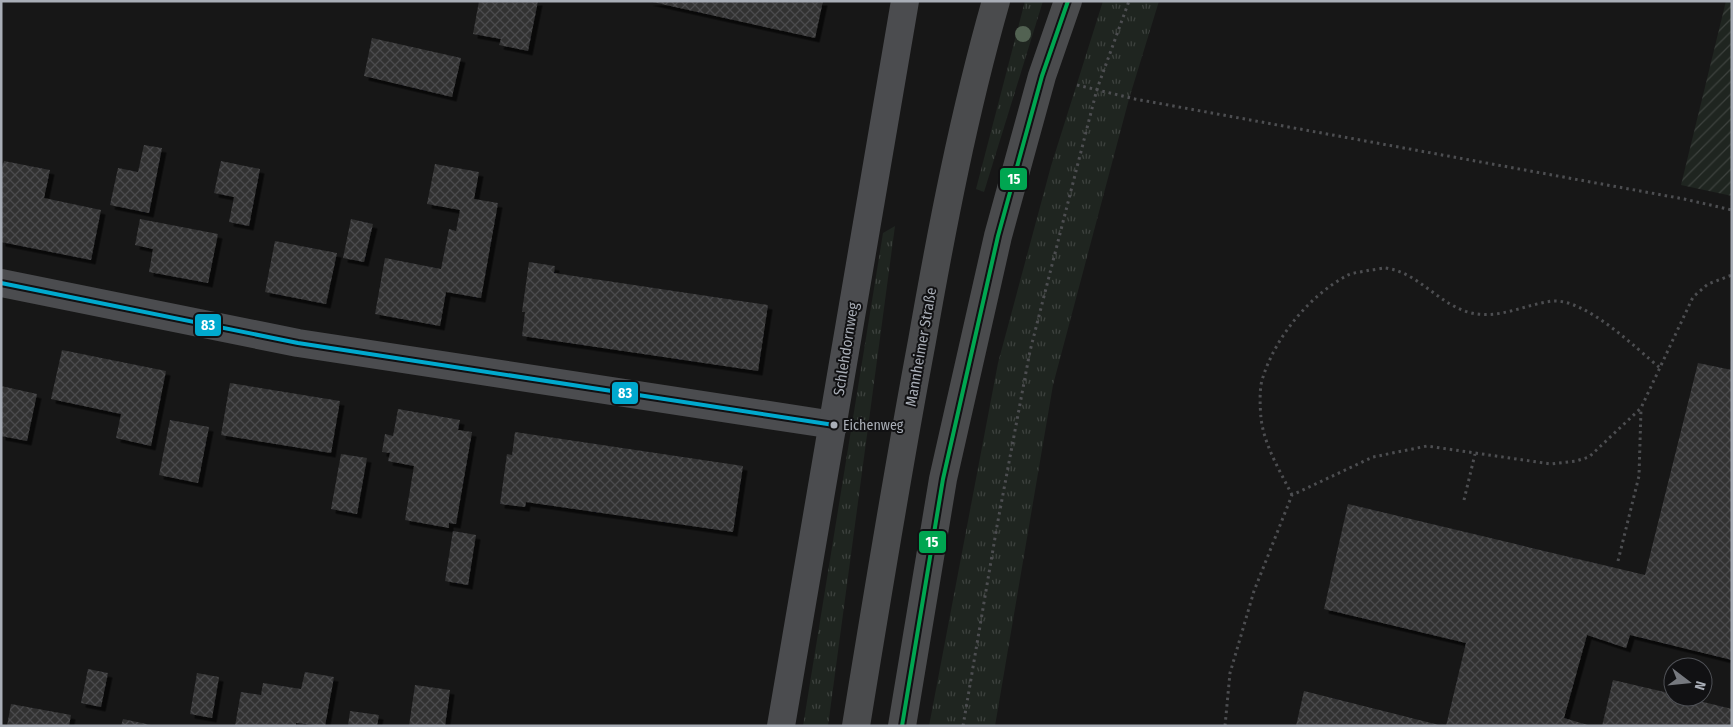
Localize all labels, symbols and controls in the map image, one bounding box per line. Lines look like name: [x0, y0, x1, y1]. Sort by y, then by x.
line badge: 15: [999, 167, 1028, 191]
text: 15: [1008, 171, 1021, 188]
street label: Mannheimer Straße: [902, 286, 940, 408]
street label: Schlehdornweg: [830, 301, 862, 397]
line badge: 83: [194, 313, 222, 337]
text: 83: [201, 317, 215, 334]
line badge: 83: [611, 381, 639, 405]
text: 83: [618, 385, 632, 402]
place label: Eichenweg: [843, 417, 904, 434]
marker: Eichenweg: [829, 420, 839, 430]
line badge: 15: [918, 530, 947, 554]
text: 15: [926, 534, 939, 551]
north arrow: [1663, 657, 1713, 707]
text: N: [1691, 679, 1709, 692]

